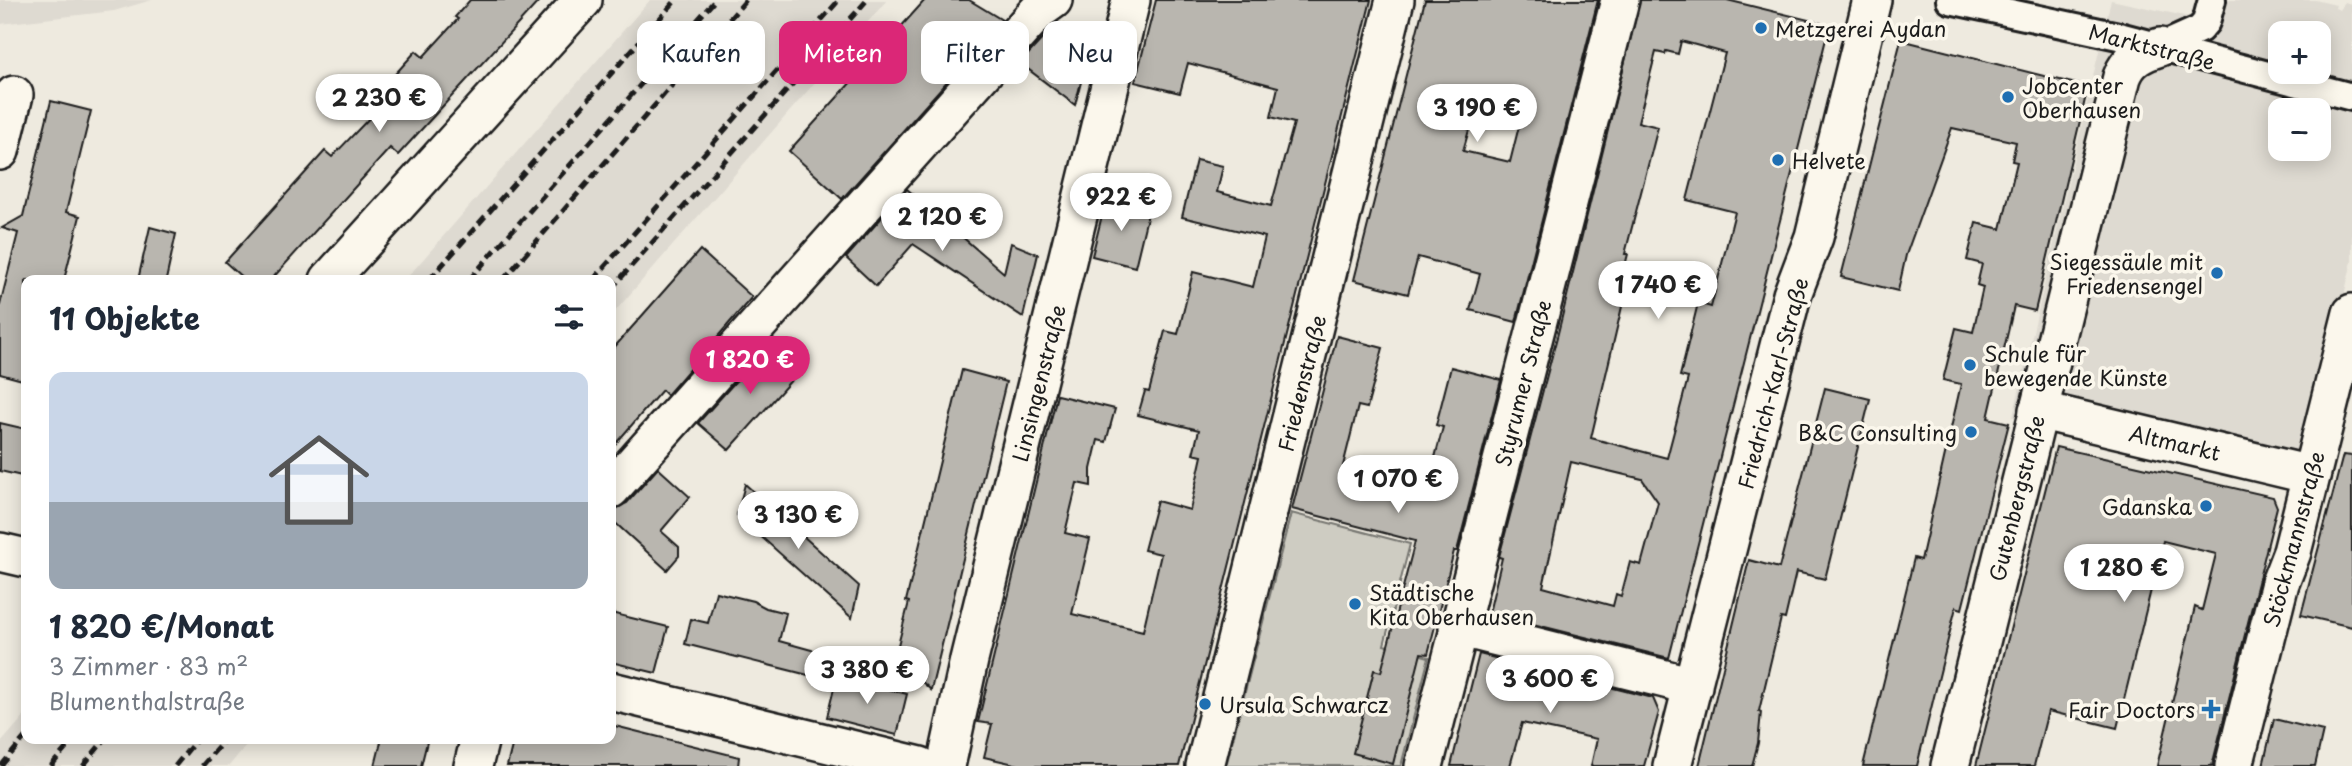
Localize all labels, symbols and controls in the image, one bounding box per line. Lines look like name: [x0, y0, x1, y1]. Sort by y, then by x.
place label: Metzgerei Aydan: [1775, 12, 1946, 44]
street label: Marktstraße: [2086, 15, 2218, 77]
marker: Metzgerei Aydan: [1753, 20, 1769, 36]
chip: Kaufen: [637, 21, 765, 84]
chip: Mieten: [779, 21, 907, 84]
chip: Filter: [921, 21, 1029, 84]
chip: Neu: [1043, 21, 1137, 84]
map controls: [2268, 21, 2331, 161]
button: +: [2268, 21, 2331, 84]
place label: Jobcenter Oberhausen: [2022, 69, 2141, 125]
pin: 2 230 €: [314, 74, 444, 134]
text: 2 230 €: [332, 79, 426, 114]
pin: 3 190 €: [1412, 85, 1542, 144]
text: 3 190 €: [1433, 89, 1521, 124]
marker: Jobcenter Oberhausen: [2000, 89, 2016, 105]
button: −: [2268, 98, 2331, 161]
place label: Helvete: [1792, 144, 1866, 176]
marker: Helvete: [1770, 152, 1786, 168]
pin: 922 €: [1072, 174, 1170, 233]
text: 922 €: [1086, 178, 1156, 213]
pin: 2 120 €: [877, 194, 1007, 253]
text: 2 120 €: [897, 198, 987, 233]
place label: Siegessäule mit Friedensengel: [2049, 245, 2203, 301]
pin: 1 740 €: [1593, 262, 1723, 321]
marker: Siegessäule mit Friedensengel: [2209, 265, 2225, 281]
text: 1 740 €: [1614, 266, 1702, 301]
street label: Friedrich-Karl-Straße: [1728, 274, 1816, 492]
text: 11 Objekte: [49, 295, 200, 340]
street label: Styrumer Straße: [1486, 296, 1558, 470]
icon: filters: [550, 298, 588, 336]
street label: Linsingenstraße: [1003, 301, 1073, 465]
street label: Friedenstraße: [1269, 311, 1333, 455]
pin: 1 820 €: [685, 336, 815, 396]
place label: Schule für bewegende Künste: [1984, 337, 2168, 393]
text: 1 820 €: [706, 341, 794, 376]
marker: Schule für bewegende Künste: [1962, 357, 1978, 373]
street label: Gutenbergstraße: [1980, 412, 2052, 584]
place label: B&C Consulting: [1798, 416, 1957, 448]
street label: Altmarkt: [2126, 416, 2224, 468]
icon: home: [256, 417, 382, 543]
marker: B&C Consulting: [1963, 424, 1979, 440]
street label: Stöckmannstraße: [2254, 447, 2332, 631]
pin: 1 070 €: [1333, 456, 1463, 515]
text: 1 070 €: [1353, 460, 1443, 495]
place label: Gdanska: [2102, 490, 2192, 522]
pin: 3 130 €: [733, 491, 863, 551]
text: 3 130 €: [754, 496, 842, 531]
marker: Gdanska: [2198, 498, 2214, 514]
pin: 1 280 €: [2059, 544, 2189, 604]
text: 1 280 €: [2080, 549, 2168, 584]
place label: Städtische Kita Oberhausen: [1369, 576, 1534, 632]
marker: Städtische Kita Oberhausen: [1347, 596, 1363, 612]
text: 1 820 €/Monat: [49, 603, 274, 648]
pin: 3 380 €: [802, 646, 932, 706]
text: 3 Zimmer · 83 m²: [49, 648, 248, 683]
text: 3 380 €: [820, 651, 914, 686]
pin: 3 600 €: [1485, 656, 1615, 715]
text: 3 600 €: [1502, 660, 1598, 695]
text: Blumenthalstraße: [49, 683, 245, 718]
place label: Ursula Schwarcz: [1219, 688, 1388, 720]
place label: Fair Doctors: [2068, 693, 2195, 725]
marker: Ursula Schwarcz: [1197, 696, 1213, 712]
marker: Fair Doctors: [2201, 699, 2221, 719]

